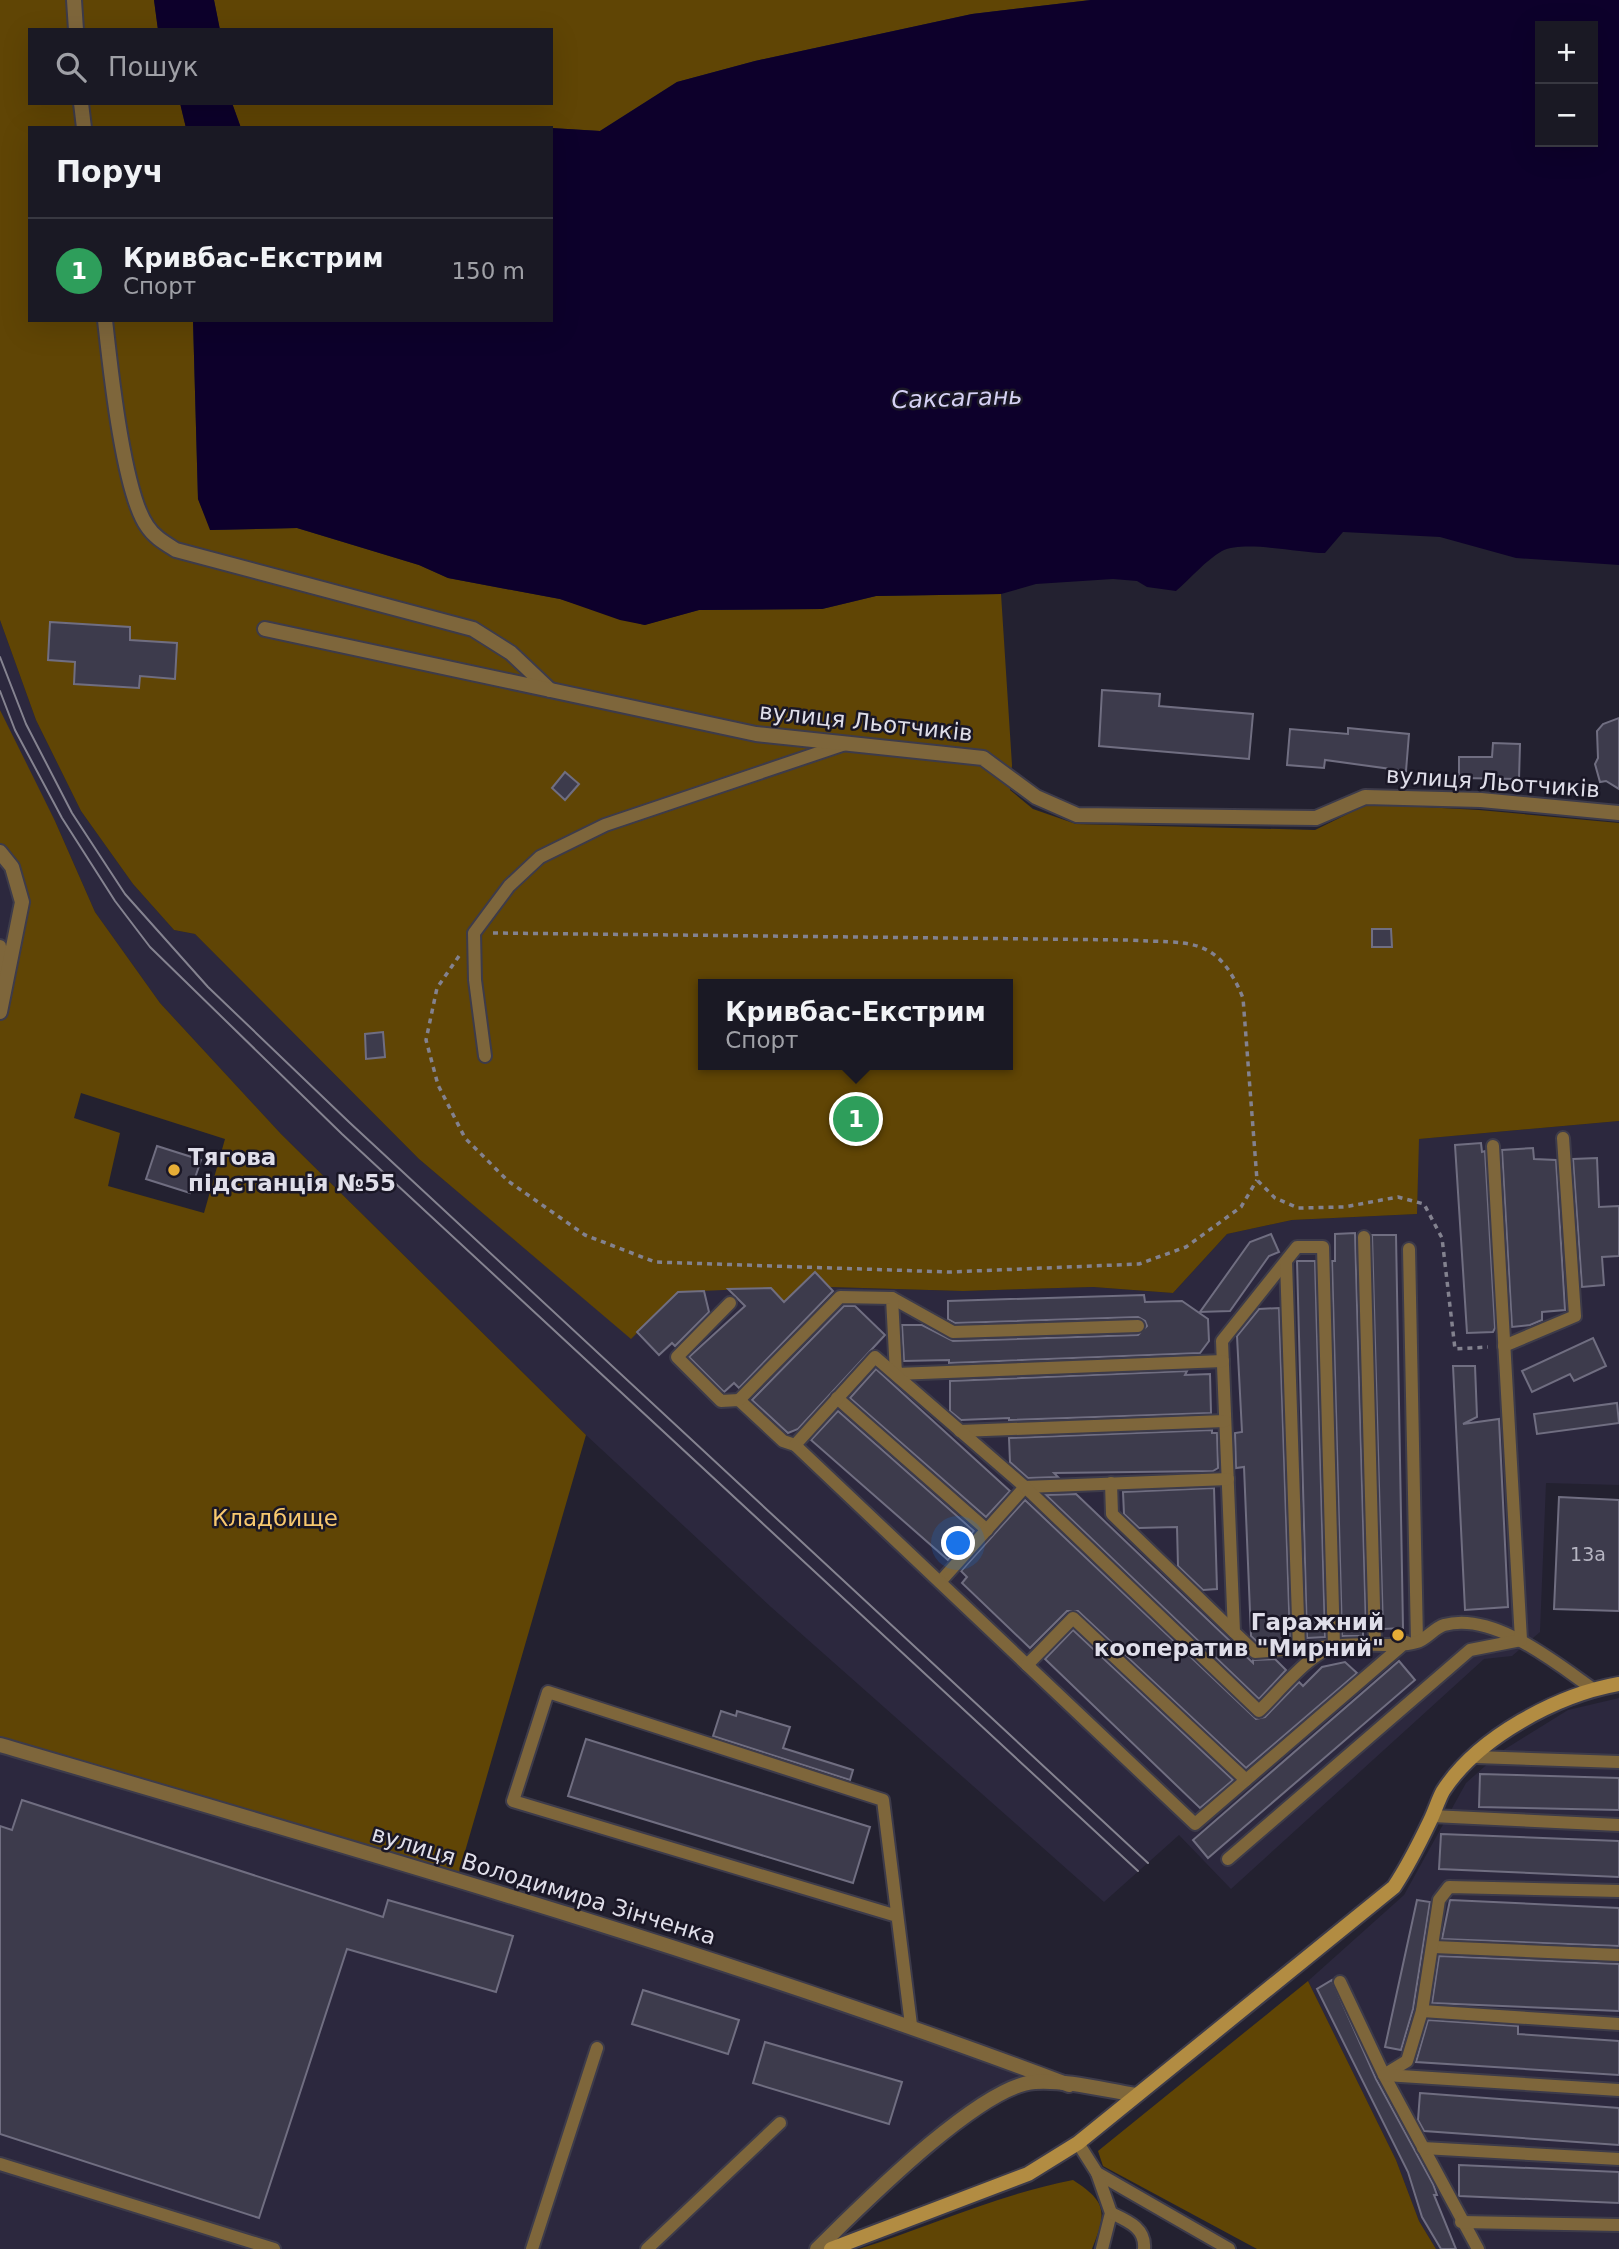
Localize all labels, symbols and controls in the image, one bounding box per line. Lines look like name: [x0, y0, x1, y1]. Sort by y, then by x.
map controls: [1535, 21, 1598, 147]
button: +: [1535, 21, 1598, 84]
search box: [28, 28, 553, 105]
icon: search: [52, 48, 90, 86]
text: Пошук: [108, 52, 198, 82]
button: −: [1535, 84, 1598, 147]
text: Поруч: [56, 154, 163, 189]
text: Кривбас-Екстрим: [123, 243, 383, 273]
text: 1: [71, 258, 87, 284]
text: 150 m: [451, 258, 525, 284]
text: Спорт: [123, 273, 196, 299]
water label: Саксагань: [891, 382, 1023, 414]
street label: вулиця Льотчиків: [758, 698, 974, 746]
street label: вулиця Льотчиків: [1385, 762, 1601, 802]
popup: [698, 979, 1013, 1070]
text: Кривбас-Екстрим: [725, 997, 986, 1027]
text: Спорт: [725, 1027, 798, 1053]
pin: 1: [833, 1093, 879, 1145]
place label: Тягова підстанція №55: [188, 1144, 396, 1196]
marker: Тягова підстанція №55: [166, 1162, 182, 1178]
park label: Кладбище: [212, 1505, 338, 1531]
your location: [941, 1526, 975, 1560]
house number: 13а: [1570, 1543, 1606, 1565]
place label: Гаражний кооператив "Мирний": [1094, 1609, 1384, 1661]
marker: Гаражний кооператив "Мирний": [1390, 1627, 1406, 1643]
street label: вулиця Володимира Зінченка: [369, 1820, 719, 1950]

